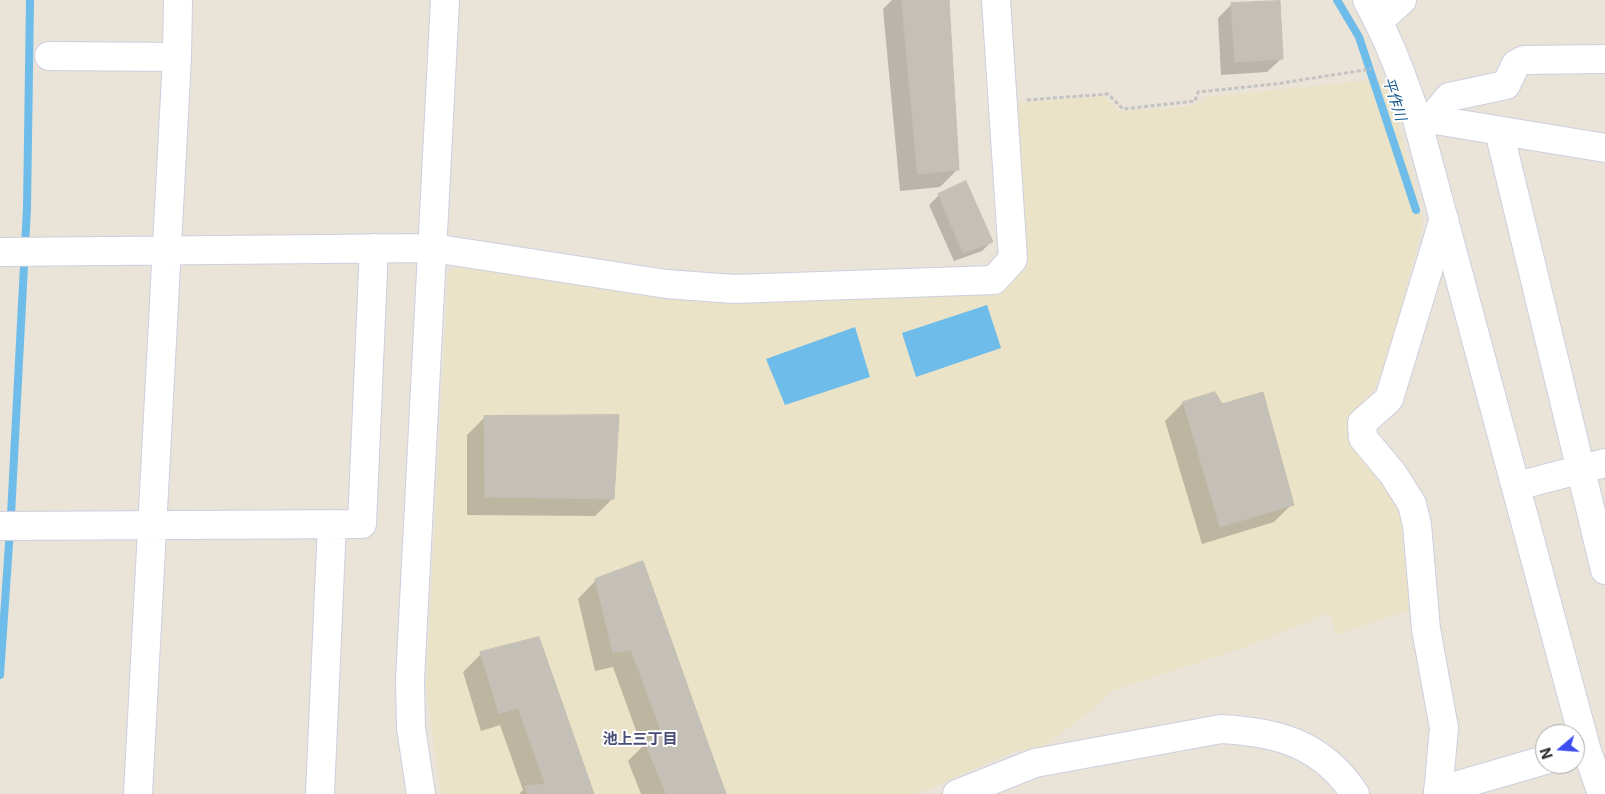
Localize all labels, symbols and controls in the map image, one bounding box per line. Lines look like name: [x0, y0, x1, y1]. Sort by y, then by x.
water label: 平作川: [1378, 75, 1410, 123]
north arrow: [1535, 724, 1585, 774]
district label: 池上三丁目: [603, 730, 677, 748]
text: N: [1536, 746, 1556, 761]

